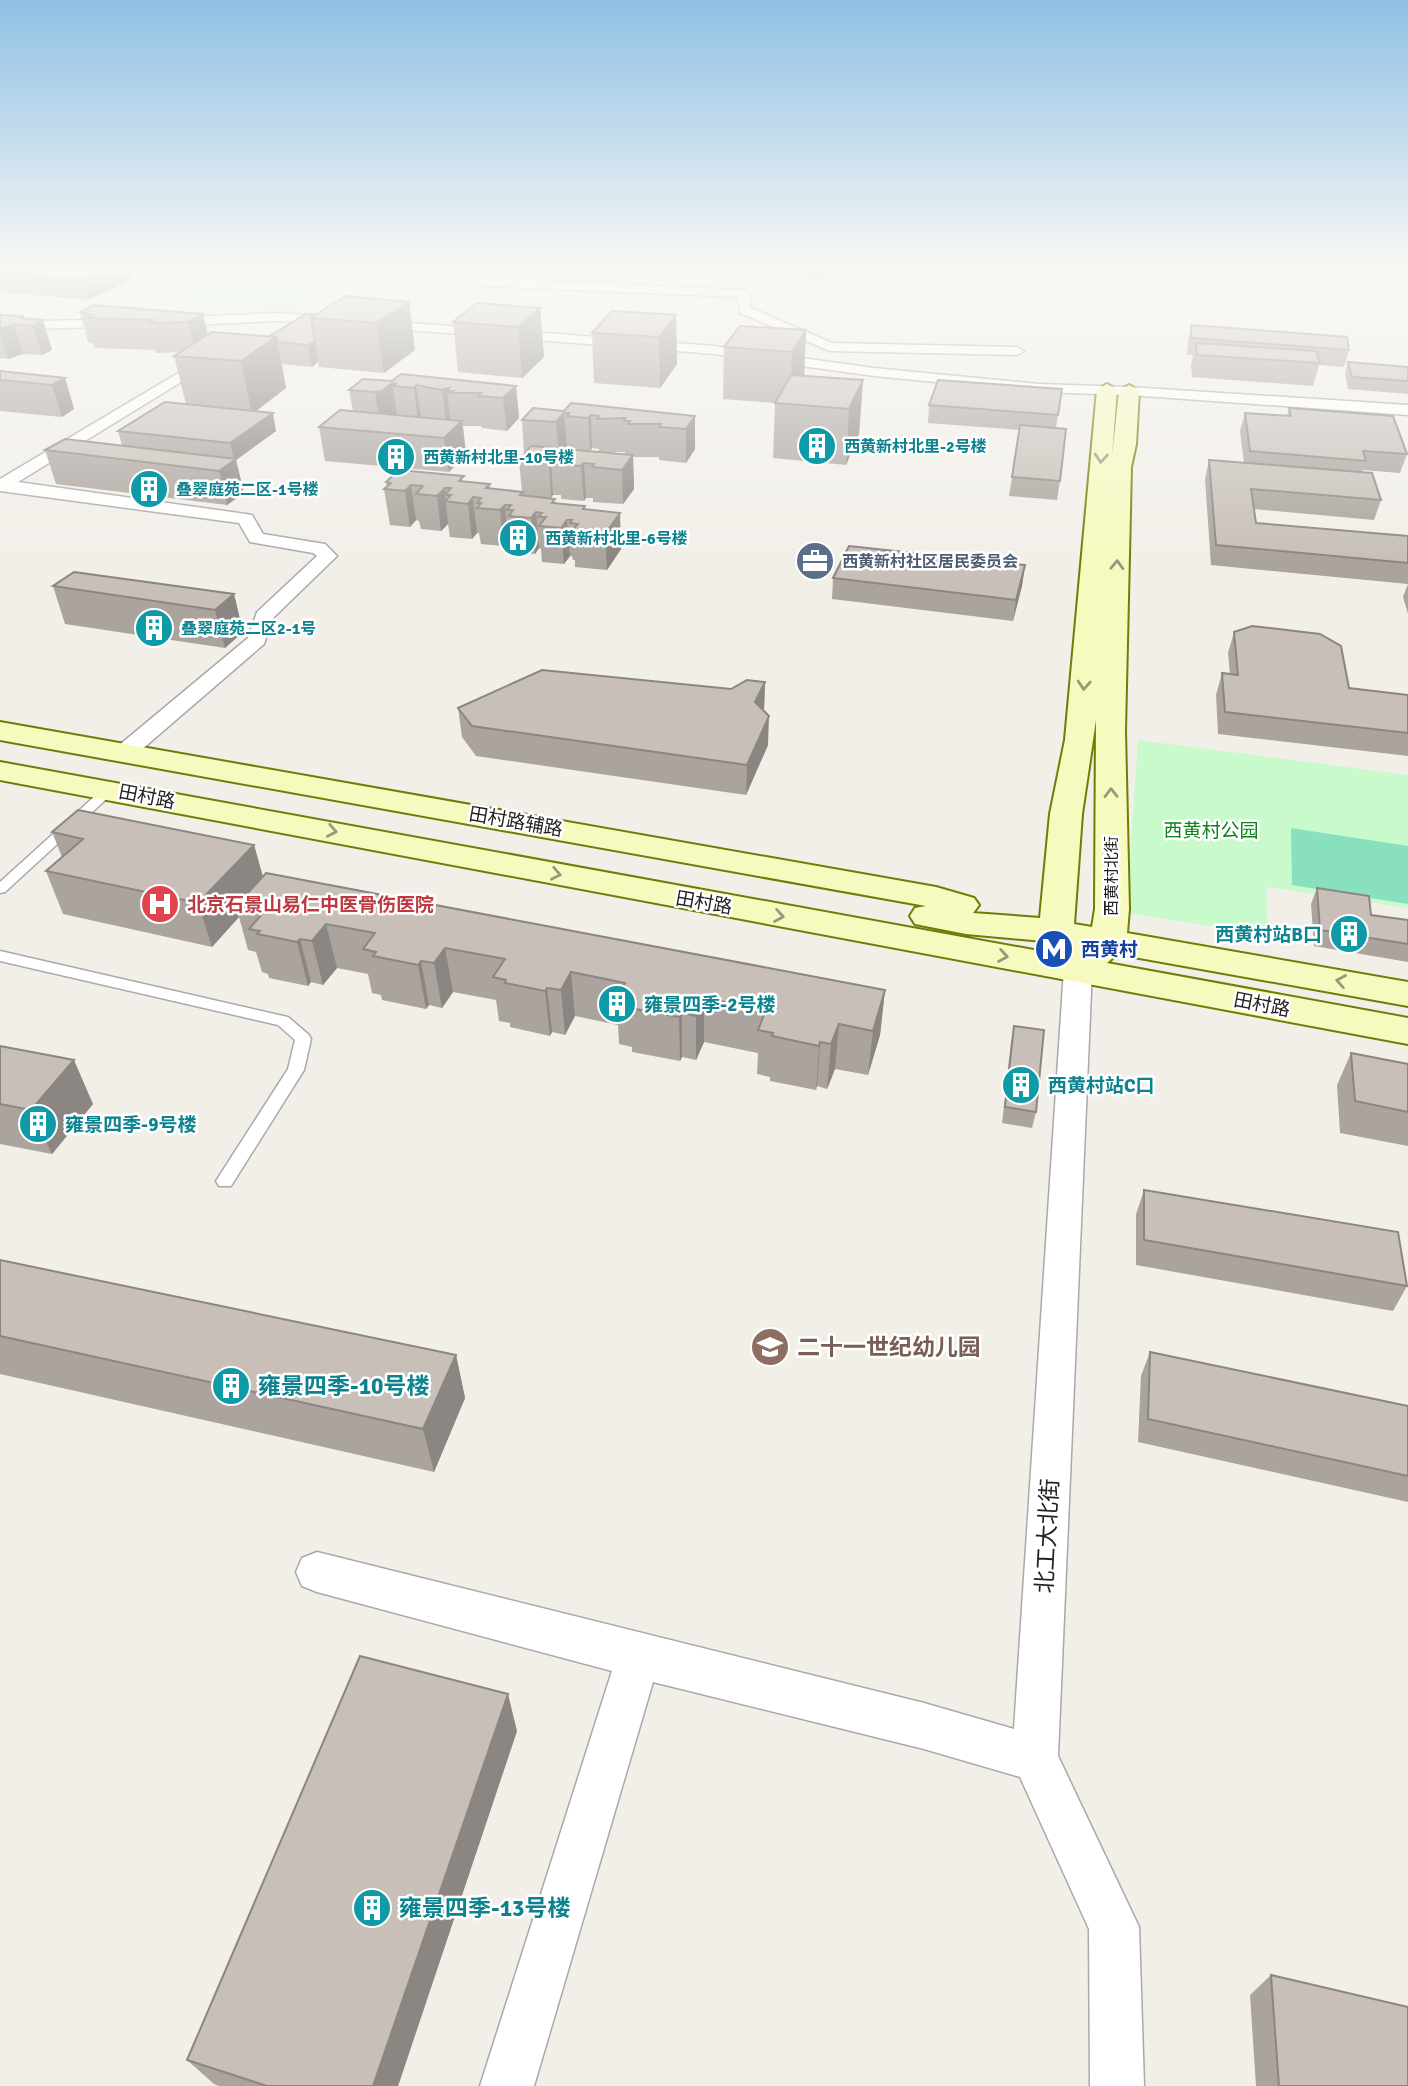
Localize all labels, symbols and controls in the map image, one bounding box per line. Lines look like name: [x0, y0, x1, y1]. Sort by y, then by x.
building icon: 西黄新村北里-2号楼: [796, 425, 838, 467]
building icon: 西黄新村北里-10号楼: [375, 436, 417, 478]
place label: 西黄新村北里-2号楼: [844, 437, 987, 457]
place label: 西黄新村北里-10号楼: [423, 448, 574, 468]
one-way arrow: [1094, 453, 1109, 464]
building icon: 叠翠庭苑二区-1号楼: [128, 468, 170, 510]
place label: 叠翠庭苑二区-1号楼: [176, 480, 319, 500]
building icon: 西黄新村北里-6号楼: [497, 517, 539, 559]
place label: 西黄新村北里-6号楼: [545, 529, 688, 549]
office icon: 西黄新村社区居民委员会: [794, 540, 836, 582]
place label: 西黄新村社区居民委员会: [842, 552, 1018, 572]
one-way arrow: [1109, 560, 1124, 571]
building icon: 叠翠庭苑二区2-1号: [133, 607, 175, 649]
place label: 叠翠庭苑二区2-1号: [181, 619, 316, 639]
one-way arrow: [1077, 680, 1092, 691]
street label: 田村路: [117, 780, 177, 814]
one-way arrow: [1103, 787, 1119, 797]
street label: 田村路辅路: [467, 802, 565, 842]
park label: 西黄村公园: [1163, 819, 1259, 843]
one-way arrow: [326, 823, 338, 838]
street label: 西黄村北街: [1102, 836, 1122, 916]
one-way arrow: [550, 866, 562, 881]
hospital icon: 北京石景山易仁中医骨伤医院: [139, 883, 181, 925]
street label: 田村路: [674, 886, 734, 920]
place label: 北京石景山易仁中医骨伤医院: [187, 893, 434, 917]
one-way arrow: [773, 907, 785, 922]
building icon: 西黄村站B口: [1328, 913, 1370, 955]
place label: 西黄村站B口: [1215, 923, 1322, 947]
metro station icon: 西黄村: [1033, 928, 1075, 970]
place label: 西黄村: [1081, 938, 1138, 962]
one-way arrow: [997, 948, 1009, 963]
one-way arrow: [1335, 974, 1347, 989]
building icon: 雍景四季-2号楼: [596, 983, 638, 1025]
street label: 田村路: [1232, 988, 1292, 1022]
place label: 雍景四季-2号楼: [644, 993, 775, 1017]
building icon: 西黄村站C口: [1000, 1064, 1042, 1106]
place label: 西黄村站C口: [1048, 1074, 1155, 1098]
building icon: 雍景四季-9号楼: [17, 1103, 59, 1145]
place label: 雍景四季-9号楼: [65, 1113, 196, 1137]
school or university icon: 二十一世纪幼儿园: [749, 1326, 791, 1368]
place label: 二十一世纪幼儿园: [797, 1333, 981, 1362]
building icon: 雍景四季-10号楼: [210, 1365, 252, 1407]
place label: 雍景四季-10号楼: [258, 1372, 430, 1401]
street label: 北工大北街: [1030, 1478, 1065, 1594]
building icon: 雍景四季-13号楼: [351, 1887, 393, 1929]
place label: 雍景四季-13号楼: [399, 1894, 571, 1923]

